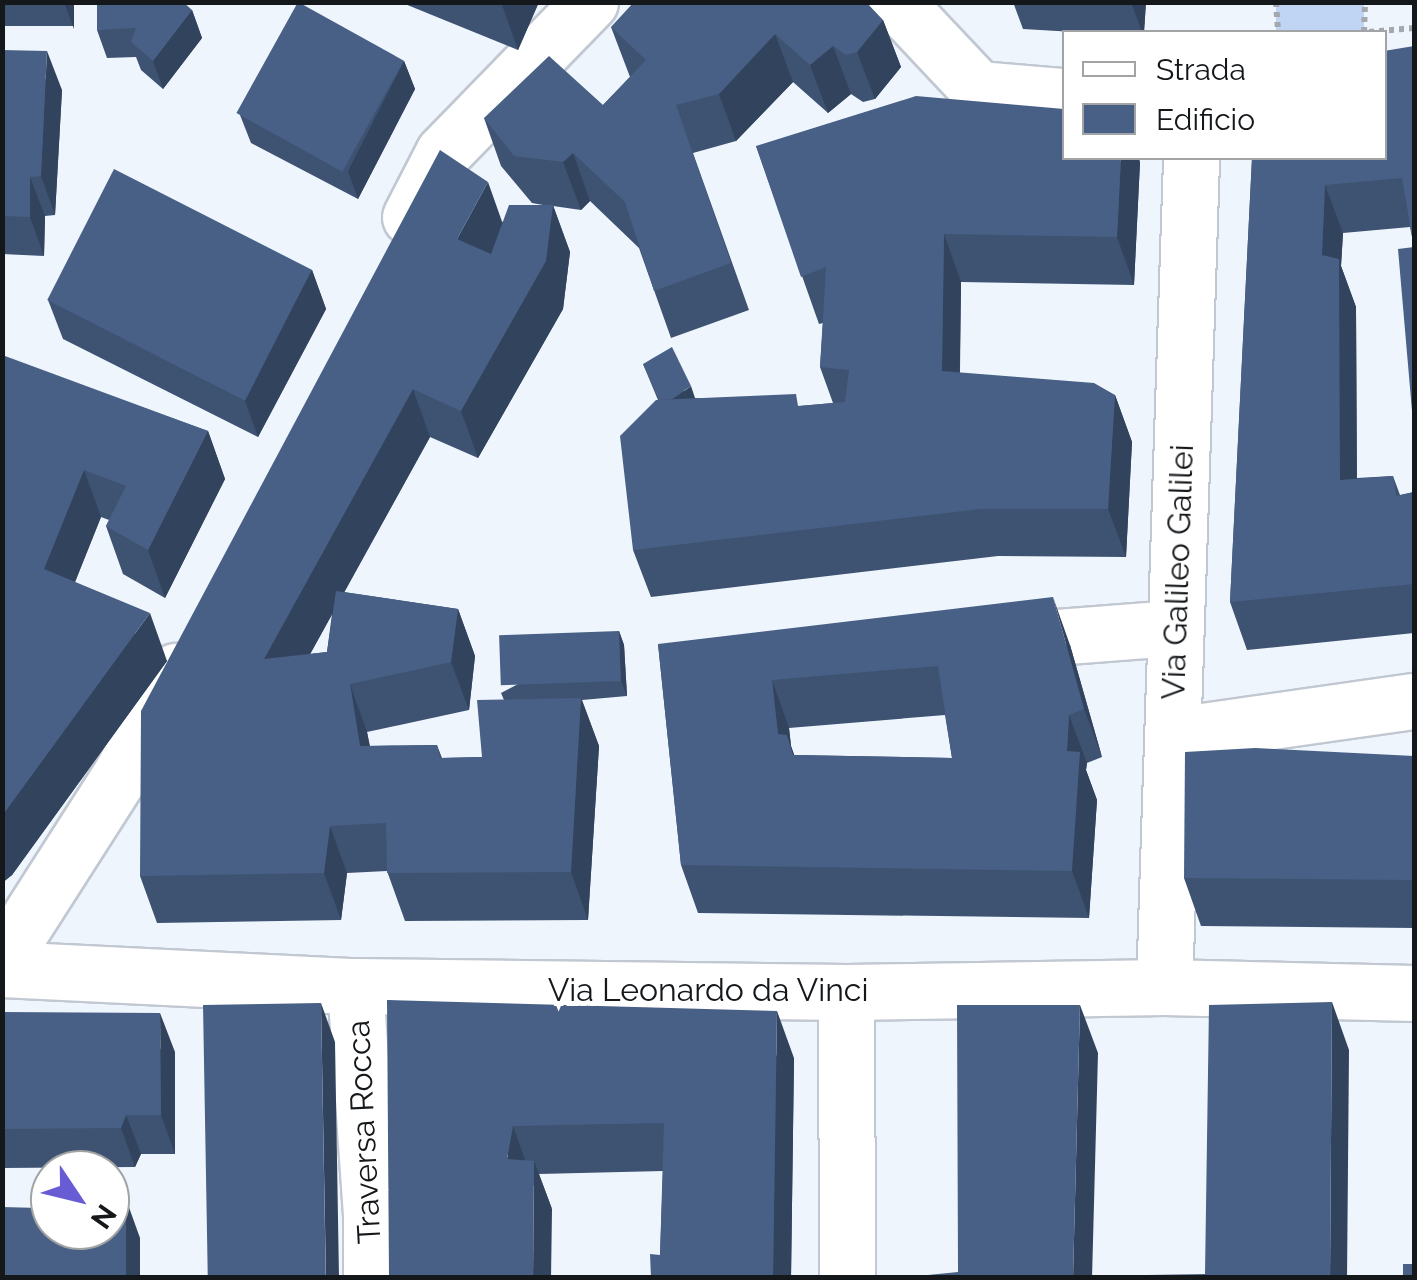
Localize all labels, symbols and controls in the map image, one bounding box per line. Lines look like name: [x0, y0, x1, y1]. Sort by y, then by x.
legend: [1062, 30, 1387, 160]
text: Strada: [1156, 52, 1246, 87]
text: Edificio: [1156, 102, 1255, 137]
street label: Via Galileo Galilei: [1154, 444, 1202, 700]
street label: Via Leonardo da Vinci: [547, 971, 869, 1009]
street label: Traversa Rocca: [339, 1019, 389, 1245]
north arrow: [30, 1150, 130, 1250]
text: N: [84, 1198, 123, 1235]

